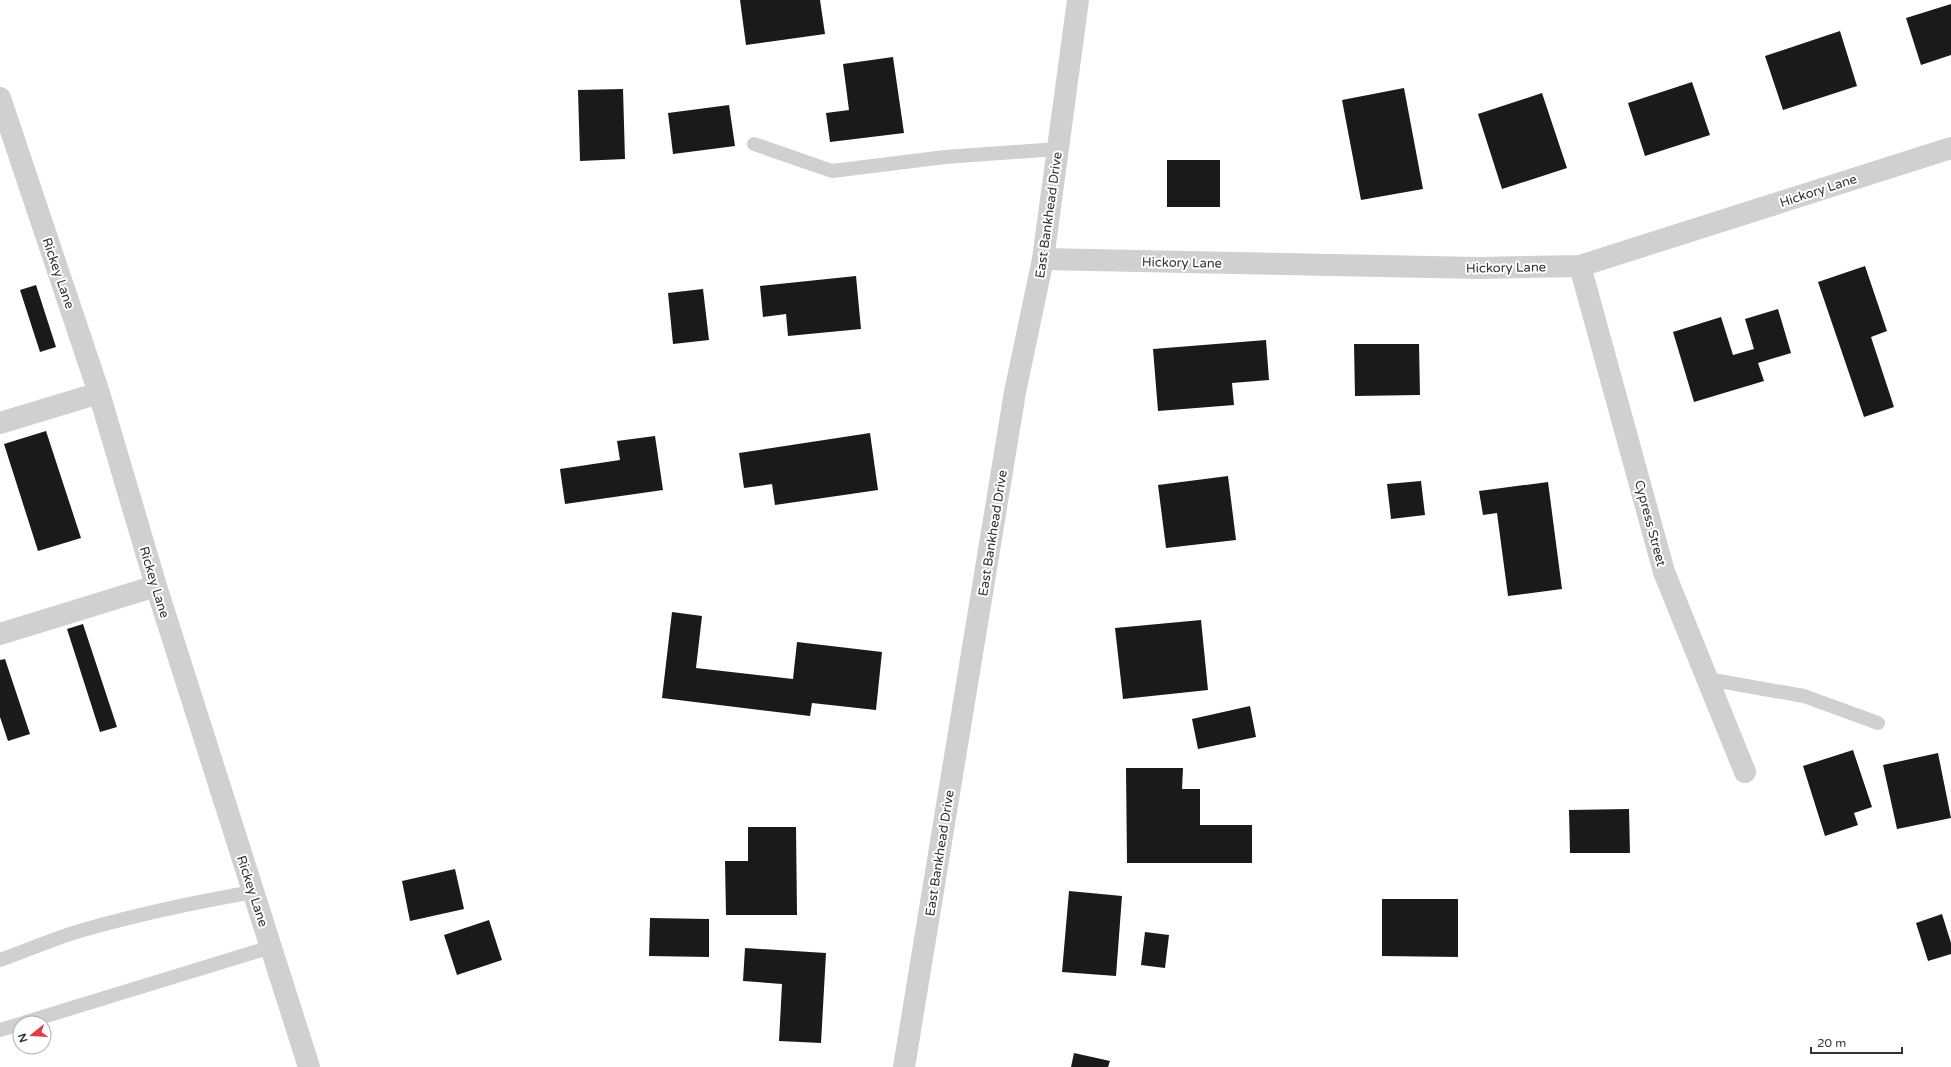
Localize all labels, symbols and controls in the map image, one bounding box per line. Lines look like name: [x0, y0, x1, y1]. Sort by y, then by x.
street label: East Bankhead Drive: [1032, 151, 1066, 279]
street label: Hickory Lane: [1778, 171, 1859, 211]
street label: Rickey Lane: [38, 236, 78, 311]
street label: Hickory Lane: [1142, 254, 1222, 272]
street label: Hickory Lane: [1466, 259, 1546, 277]
street label: East Bankhead Drive: [975, 469, 1011, 597]
street label: Cypress Street: [1631, 478, 1669, 568]
street label: Rickey Lane: [136, 545, 173, 620]
street label: East Bankhead Drive: [922, 789, 958, 917]
street label: Rickey Lane: [233, 854, 271, 929]
north arrow: [12, 1015, 52, 1055]
scale bar: [1811, 1029, 1902, 1055]
text: N: [15, 1032, 31, 1044]
text: 20 m: [1817, 1036, 1846, 1050]

